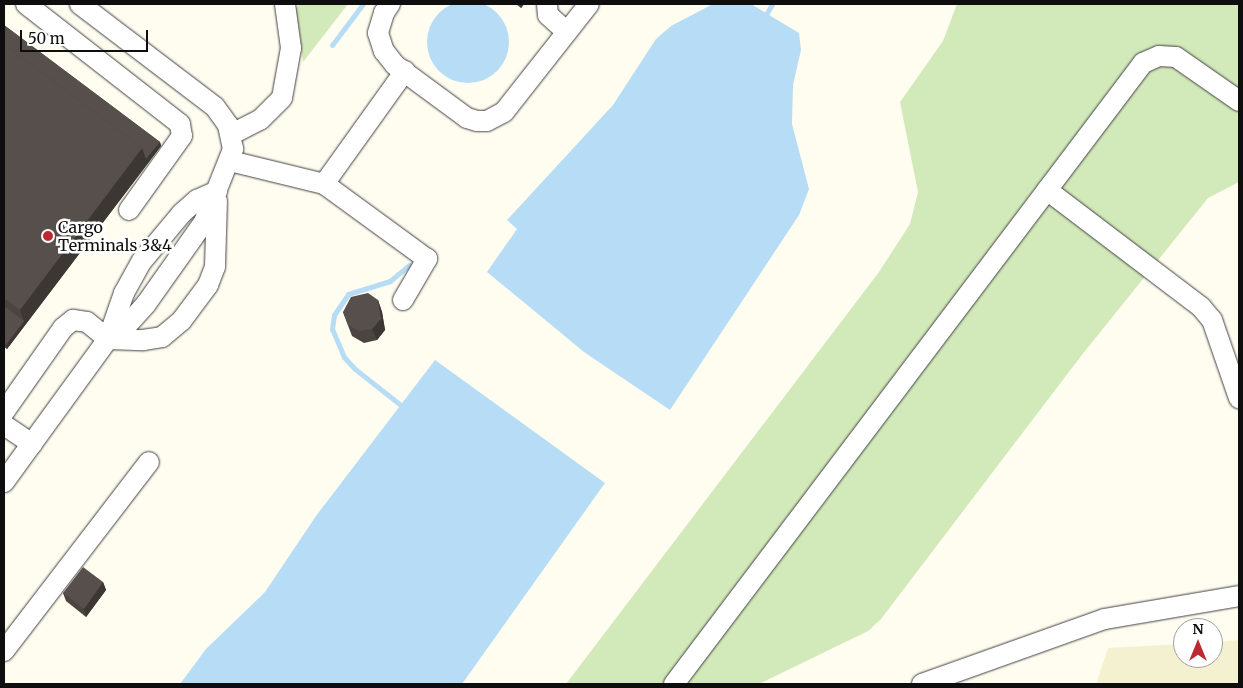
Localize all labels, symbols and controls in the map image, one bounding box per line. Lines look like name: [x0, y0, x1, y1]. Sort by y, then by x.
scale bar: [22, 20, 150, 52]
text: 50 m: [28, 29, 65, 48]
place label: Cargo Terminals 3&4: [58, 217, 172, 255]
marker: Cargo Terminals 3&4: [42, 230, 54, 242]
north arrow: [1173, 618, 1223, 668]
text: N: [1192, 620, 1204, 638]

